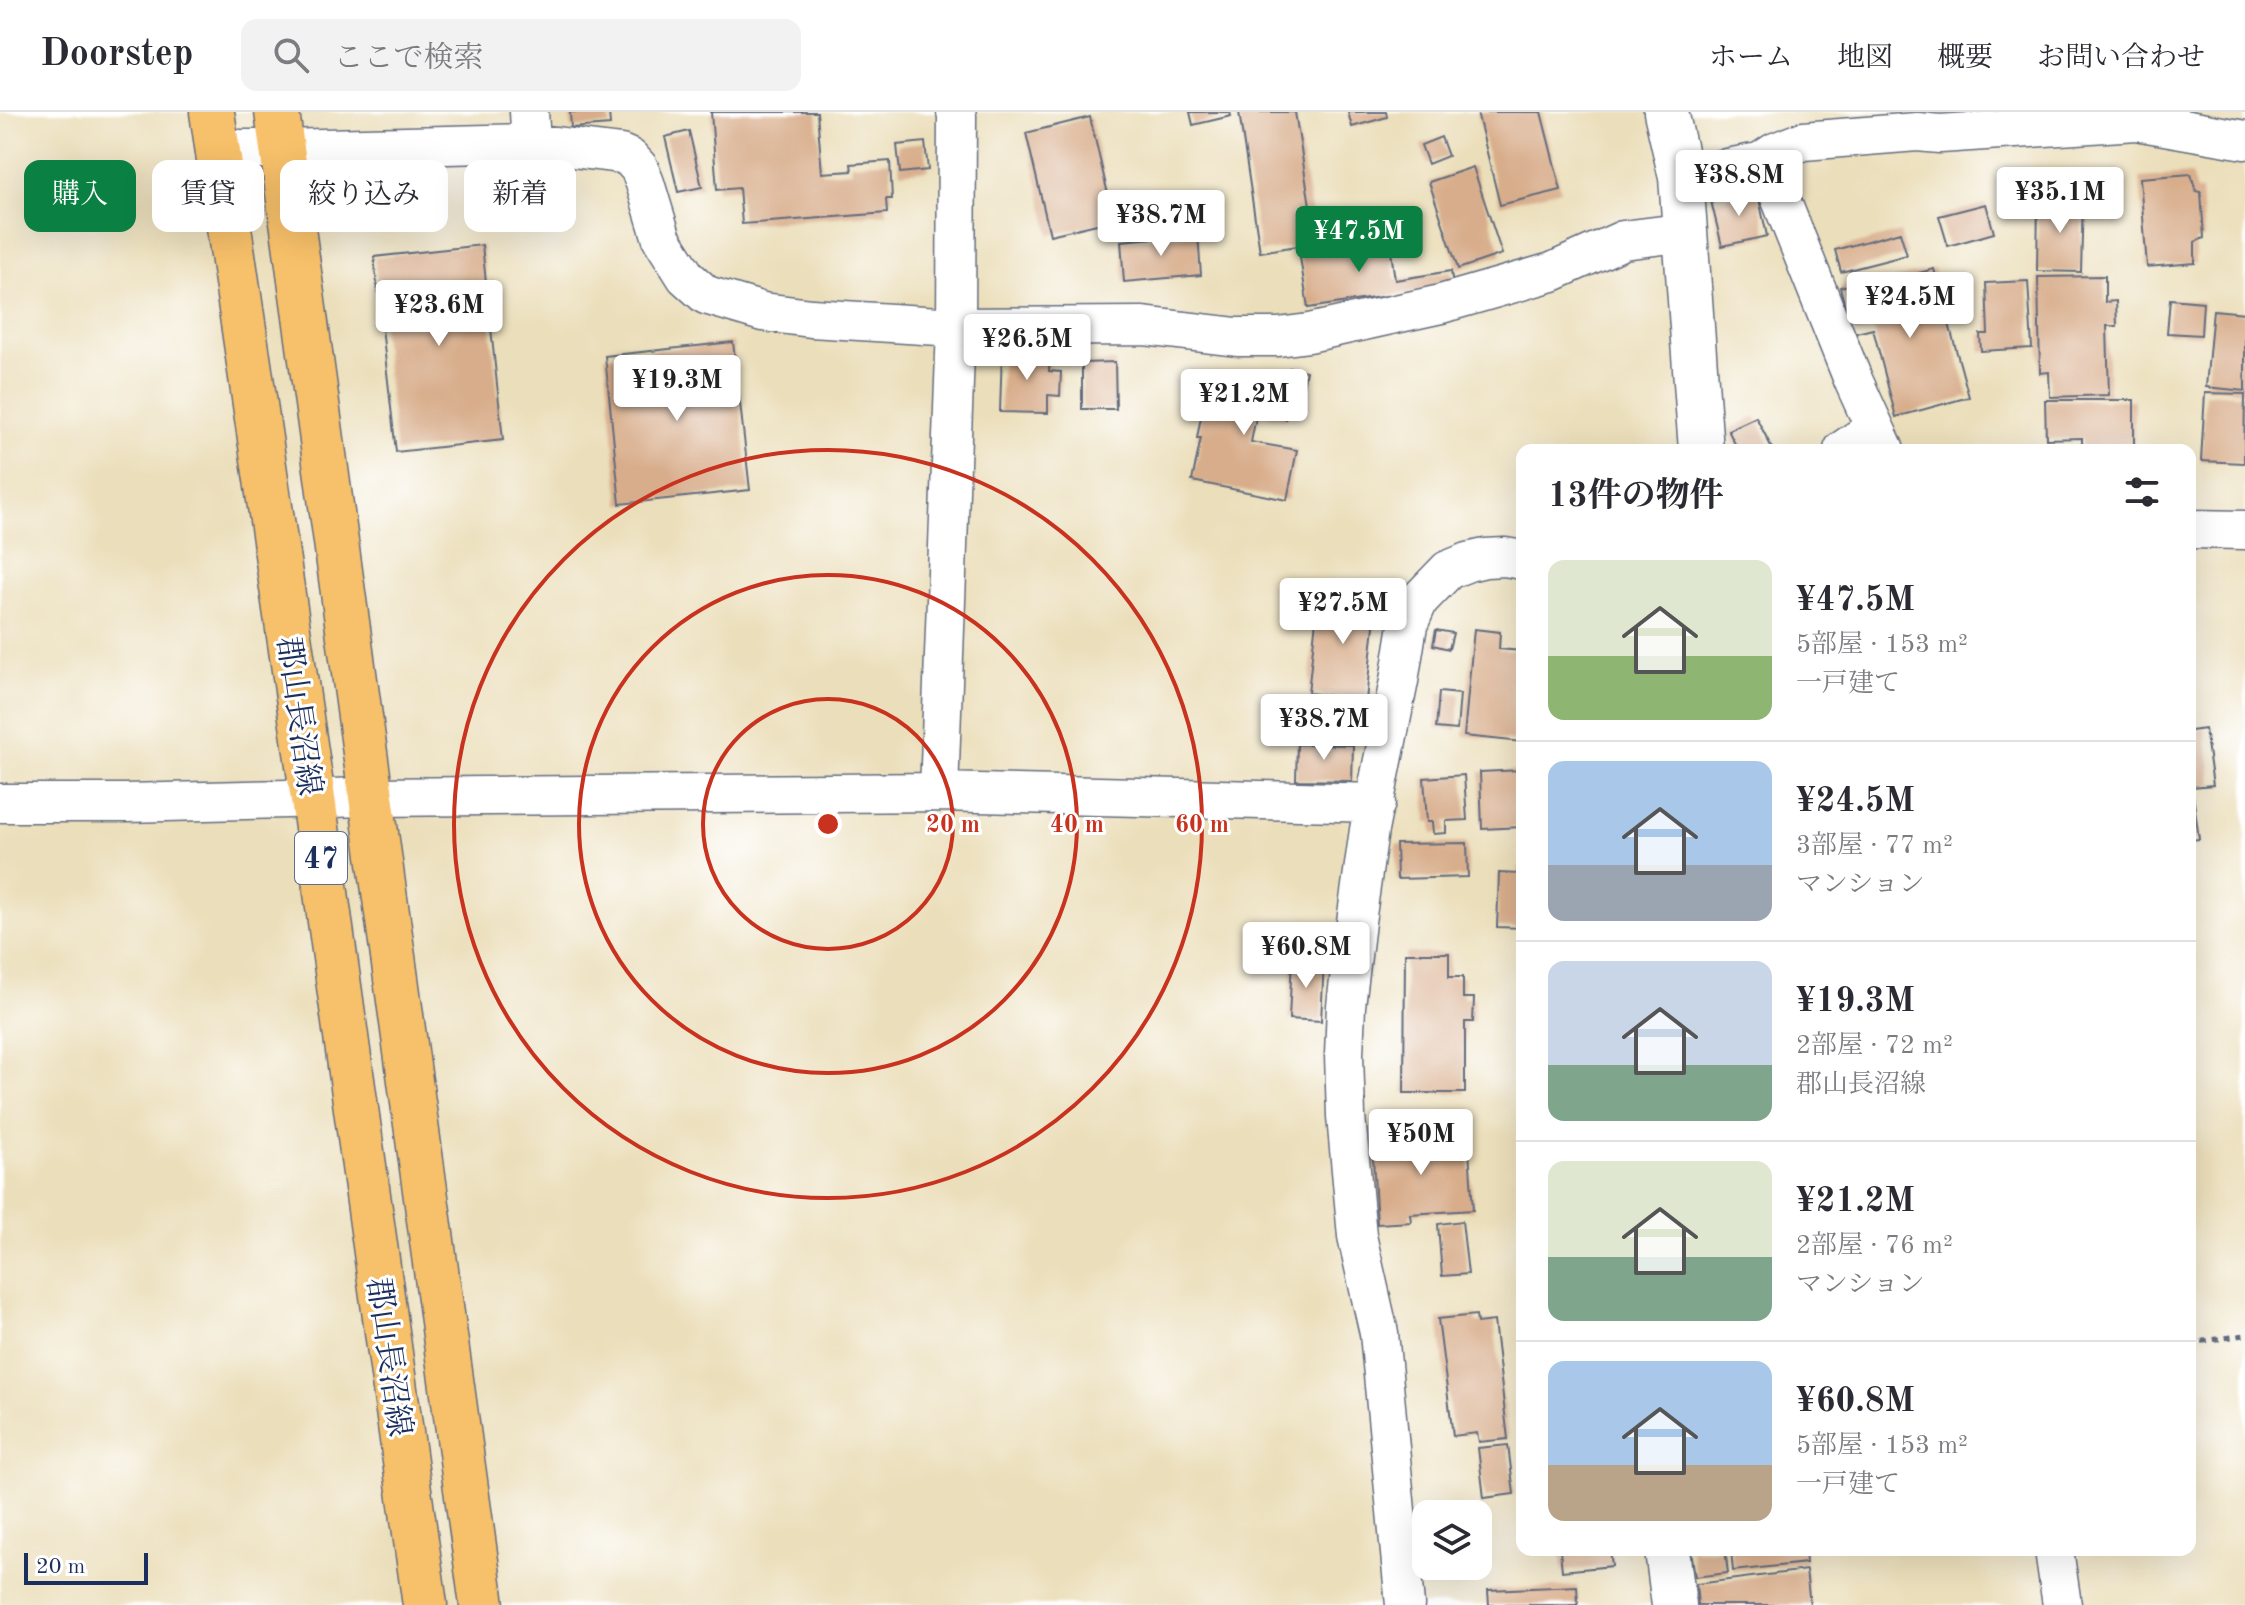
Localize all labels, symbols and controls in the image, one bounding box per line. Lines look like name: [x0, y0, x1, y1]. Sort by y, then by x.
search box: [241, 19, 801, 91]
icon: search: [269, 33, 313, 77]
text: Doorstep: [40, 36, 193, 74]
text: ここで検索: [333, 44, 483, 74]
text: ホーム: [1709, 45, 1793, 73]
text: 地図: [1837, 45, 1893, 73]
text: 概要: [1937, 45, 1993, 73]
text: お問い合わせ: [2037, 45, 2205, 73]
pin: ¥38.8M: [1674, 150, 1804, 218]
chip: 購入: [24, 160, 136, 232]
chip: 賃貸: [152, 160, 264, 232]
chip: 絞り込み: [280, 160, 448, 232]
chip: 新着: [464, 160, 576, 232]
text: ¥38.8M: [1694, 163, 1784, 189]
pin: ¥35.1M: [1995, 167, 2125, 235]
text: ¥35.1M: [2015, 180, 2105, 206]
pin: ¥38.7M: [1096, 190, 1226, 258]
text: ¥38.7M: [1116, 203, 1206, 229]
pin: ¥47.5M: [1294, 206, 1424, 274]
text: ¥47.5M: [1314, 219, 1404, 245]
pin: ¥24.5M: [1845, 272, 1975, 340]
pin: ¥23.6M: [374, 280, 504, 348]
text: ¥24.5M: [1865, 285, 1955, 311]
text: ¥23.6M: [394, 293, 484, 319]
pin: ¥26.5M: [962, 314, 1092, 382]
text: ¥26.5M: [982, 327, 1072, 353]
pin: ¥19.3M: [612, 355, 742, 423]
text: ¥19.3M: [632, 368, 722, 394]
pin: ¥21.2M: [1179, 369, 1309, 437]
text: ¥21.2M: [1199, 382, 1289, 408]
icon: filters: [2120, 470, 2164, 514]
text: 13件の物件: [1548, 480, 1723, 514]
pin: ¥27.5M: [1278, 578, 1408, 646]
text: ¥47.5M: [1796, 584, 1915, 618]
text: ¥27.5M: [1298, 591, 1388, 617]
icon: home: [1612, 592, 1708, 688]
text: 5部屋 · 153 m²: [1796, 632, 1968, 658]
street label: 郡山長沼線: [270, 635, 327, 798]
text: 一戸建て: [1796, 671, 1900, 697]
pin: ¥38.7M: [1259, 694, 1389, 762]
text: ¥38.7M: [1279, 707, 1369, 733]
text: ¥24.5M: [1796, 785, 1915, 819]
icon: home: [1612, 793, 1708, 889]
centre of rings: [814, 810, 842, 838]
text: 20 m: [926, 814, 980, 838]
text: 40 m: [1050, 814, 1104, 838]
text: 60 m: [1175, 814, 1229, 838]
road number: 47: [295, 832, 347, 884]
text: 3部屋 · 77 m²: [1796, 833, 1953, 859]
text: マンション: [1796, 872, 1925, 898]
pin: ¥60.8M: [1241, 922, 1371, 990]
text: ¥60.8M: [1261, 935, 1351, 961]
text: ¥19.3M: [1796, 985, 1915, 1019]
icon: home: [1612, 993, 1708, 1089]
text: 2部屋 · 72 m²: [1796, 1033, 1953, 1059]
text: 郡山長沼線: [1796, 1072, 1926, 1098]
pin: ¥50M: [1374, 1109, 1468, 1177]
text: ¥50M: [1387, 1122, 1455, 1148]
text: ¥21.2M: [1796, 1185, 1915, 1219]
icon: home: [1612, 1193, 1708, 1289]
text: 2部屋 · 76 m²: [1796, 1233, 1953, 1259]
text: マンション: [1796, 1272, 1925, 1298]
street label: 郡山長沼線: [360, 1276, 417, 1439]
text: ¥60.8M: [1796, 1385, 1915, 1419]
icon: home: [1612, 1393, 1708, 1489]
text: 5部屋 · 153 m²: [1796, 1433, 1968, 1459]
text: 一戸建て: [1796, 1472, 1900, 1498]
map controls: [1412, 1500, 1492, 1580]
button: layers: [1412, 1500, 1492, 1580]
scale bar: [24, 1549, 148, 1585]
text: 20 m: [36, 1556, 85, 1578]

